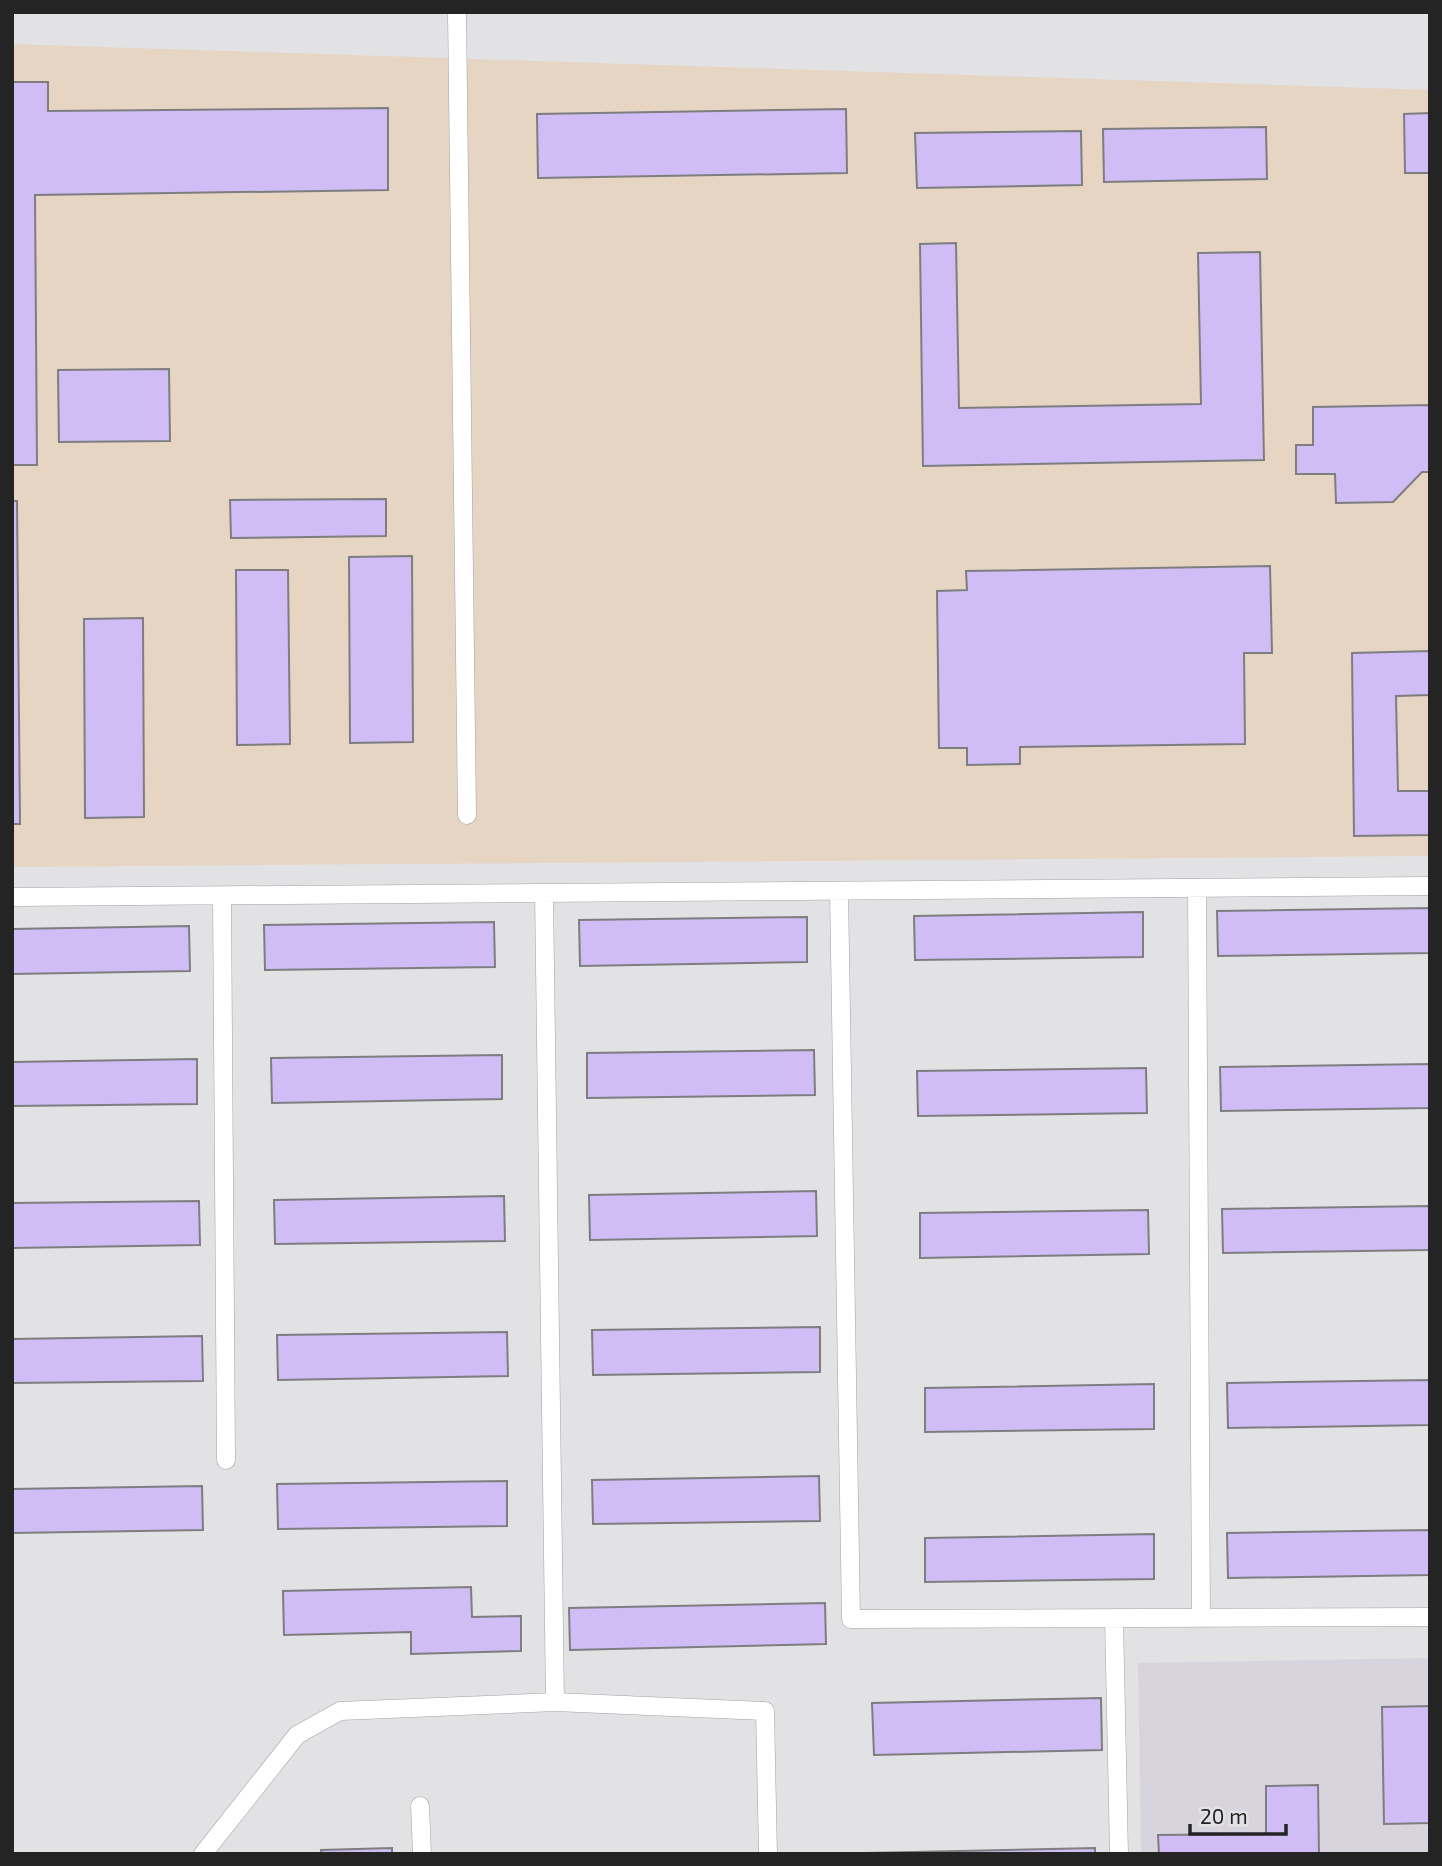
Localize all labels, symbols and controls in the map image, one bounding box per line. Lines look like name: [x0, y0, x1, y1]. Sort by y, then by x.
scale bar: [1190, 1792, 1286, 1836]
text: 20 m: [1200, 1803, 1248, 1828]

